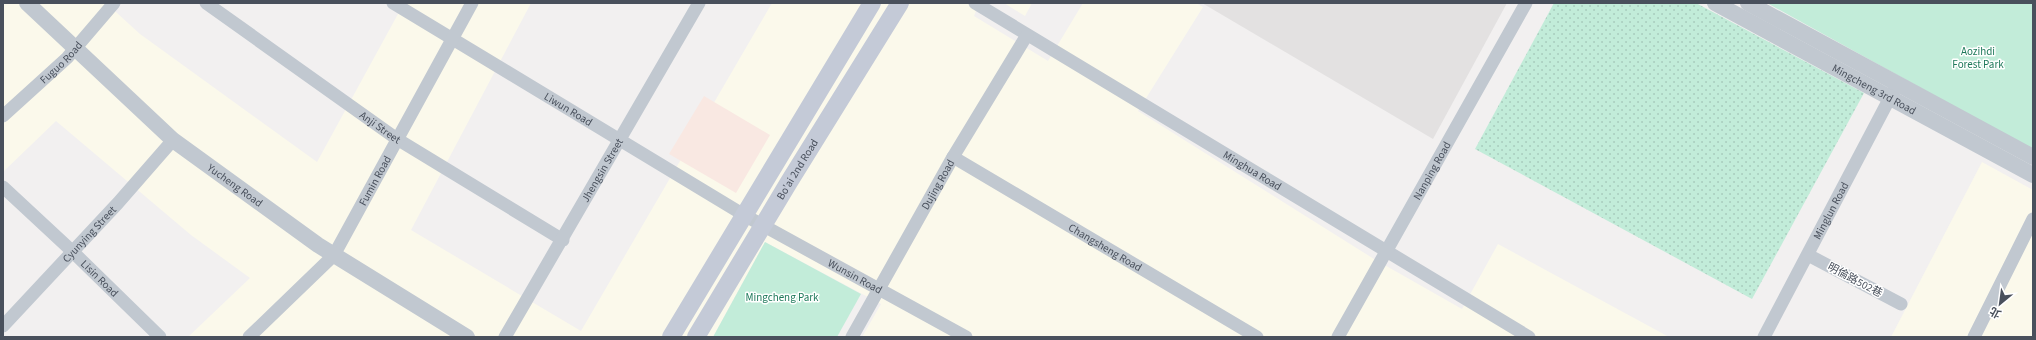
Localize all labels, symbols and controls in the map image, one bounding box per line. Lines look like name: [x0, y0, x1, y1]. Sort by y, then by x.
street label: Fuguo Road: [36, 38, 86, 87]
park label: Aozihdi Forest Park: [1952, 44, 2004, 72]
street label: Mingcheng 3rd Road: [1829, 60, 1919, 118]
street label: Liwun Road: [542, 89, 595, 129]
street label: Anji Street: [357, 107, 404, 147]
street label: Jhengsin Street: [577, 135, 627, 205]
street label: Bo'ai 2nd Road: [773, 136, 822, 202]
street label: Nanping Road: [1409, 139, 1454, 203]
street label: Minghua Road: [1220, 147, 1284, 194]
street label: Fumin Road: [355, 153, 395, 208]
street label: Dujing Road: [917, 156, 958, 212]
street label: Yucheng Road: [204, 159, 266, 210]
street label: Minglun Road: [1809, 179, 1852, 242]
street label: Cyunying Street: [59, 202, 119, 266]
street label: Changsheng Road: [1066, 220, 1145, 275]
street label: Wunsin Road: [825, 255, 885, 297]
street label: Lisin Road: [78, 256, 122, 300]
street label: 明倫路502巷: [1825, 259, 1885, 301]
north arrow: [1980, 284, 2020, 324]
park label: Mingcheng Park: [746, 290, 819, 305]
text: 北: [1987, 303, 2004, 322]

